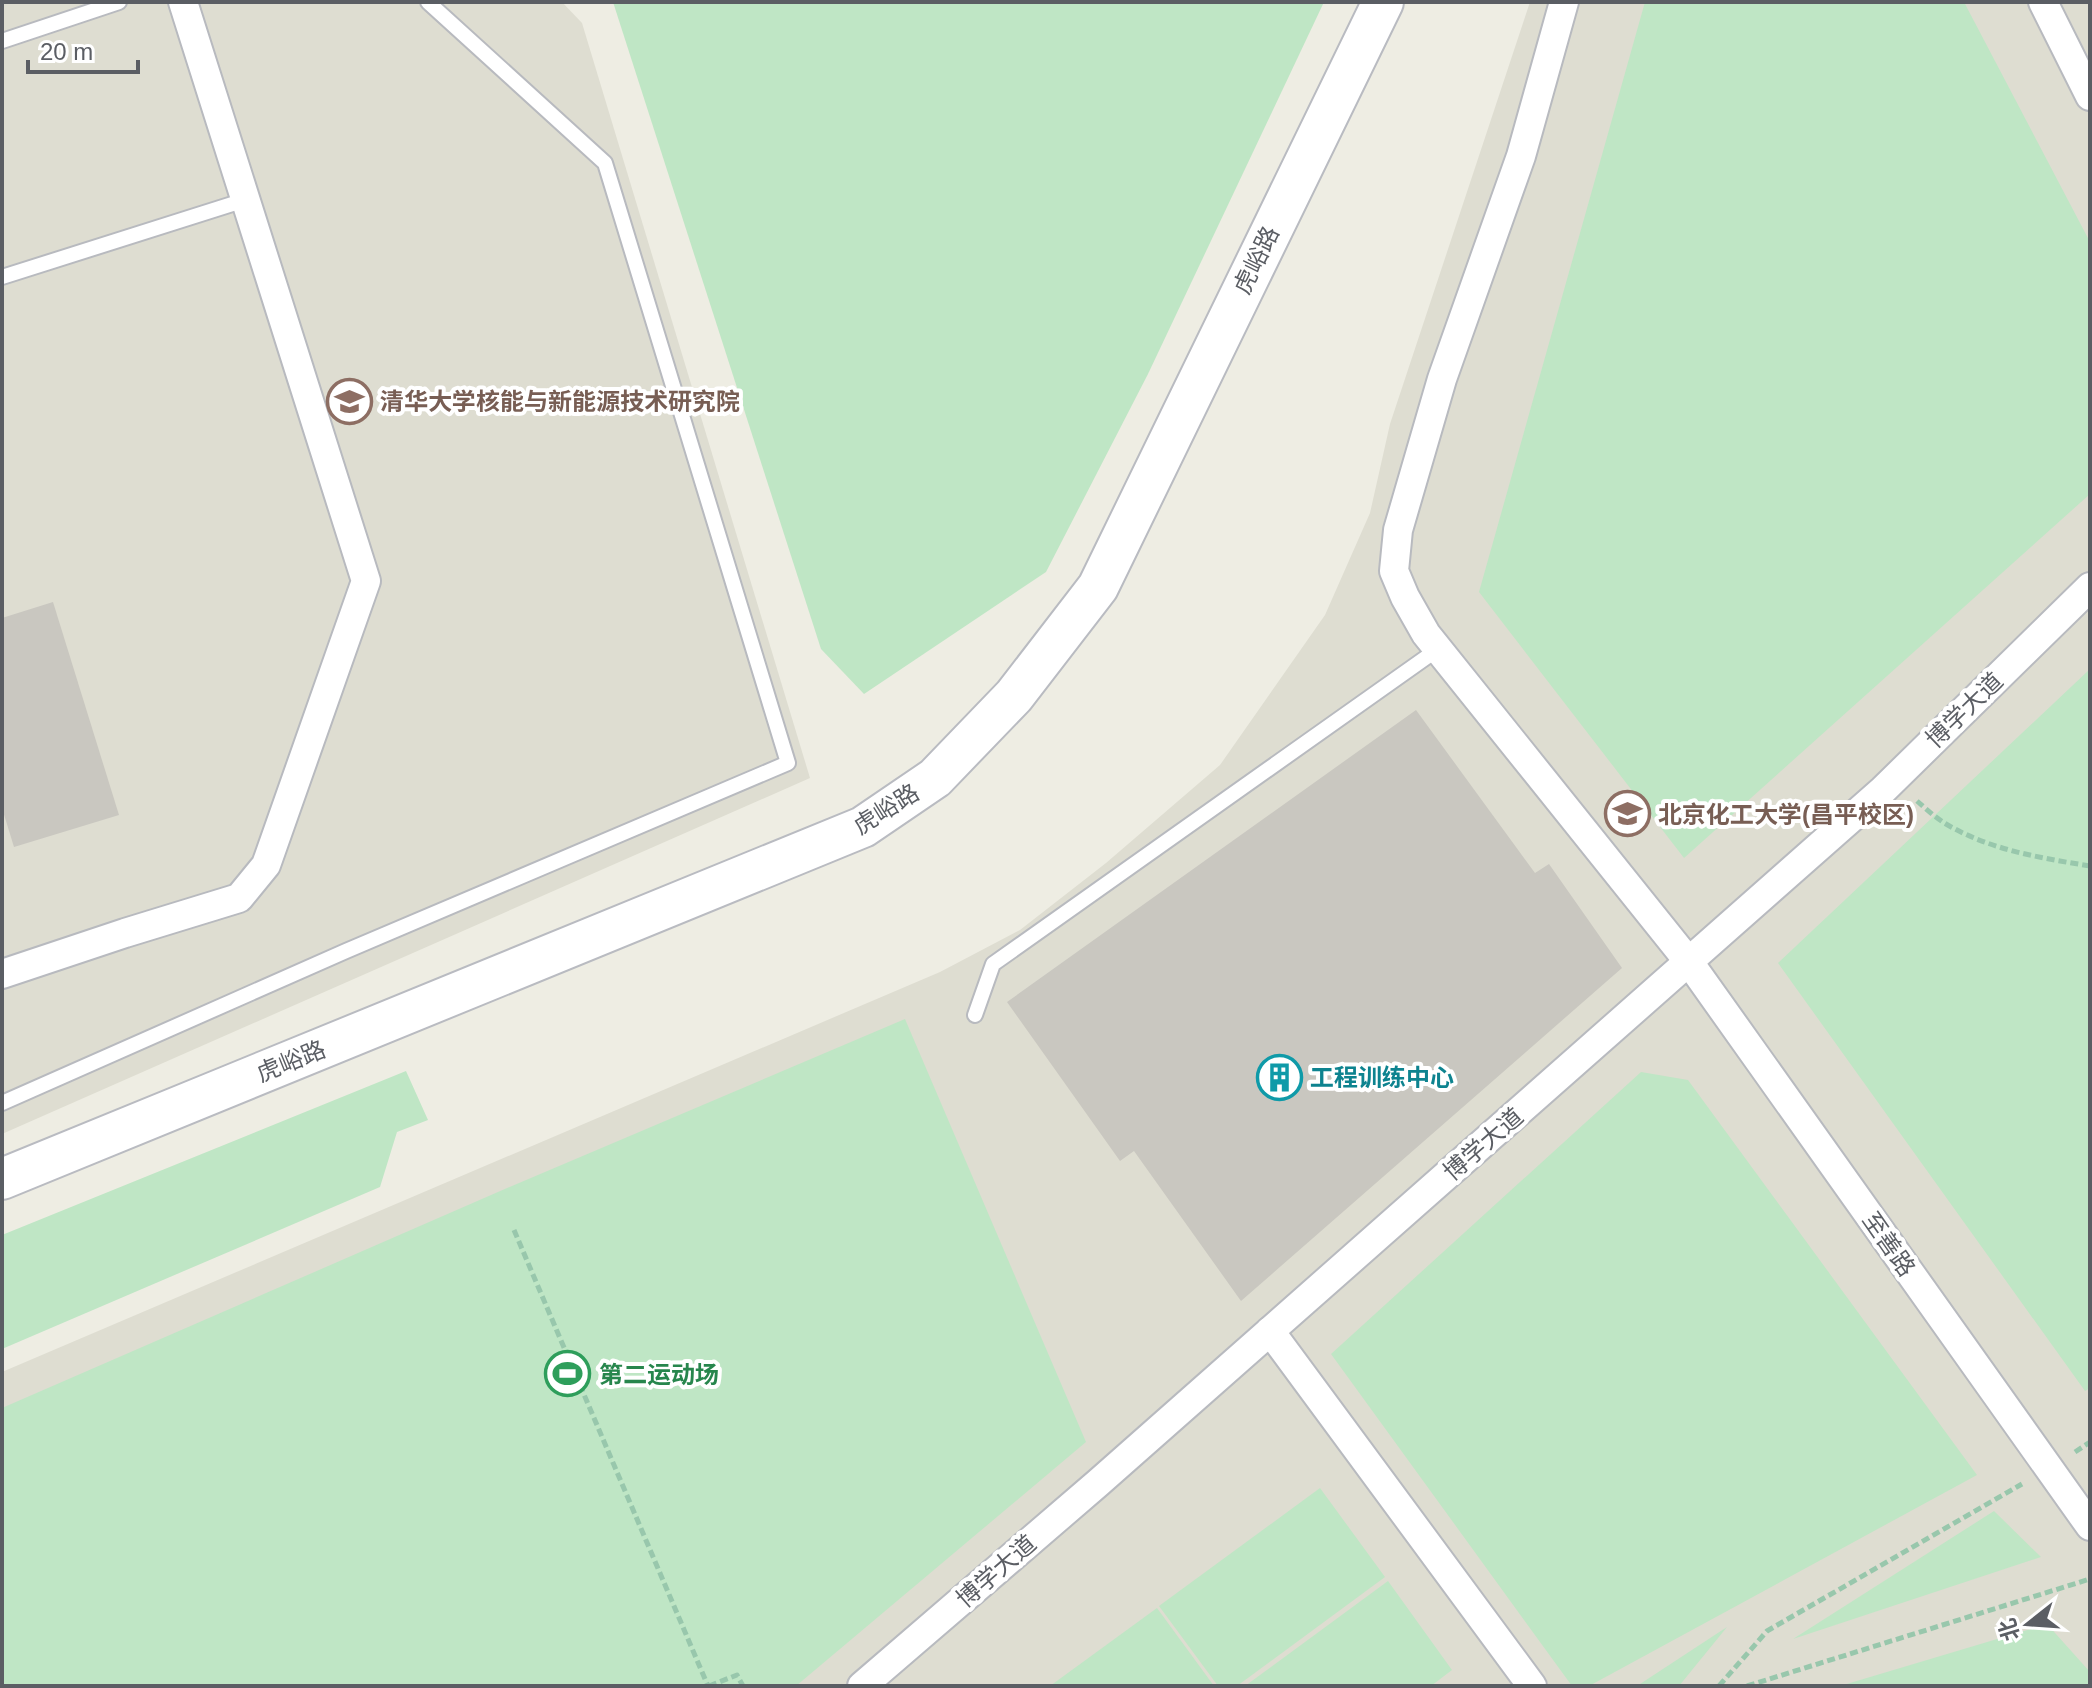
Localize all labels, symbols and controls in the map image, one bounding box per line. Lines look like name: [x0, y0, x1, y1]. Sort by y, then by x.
scale bar: [28, 24, 138, 74]
text: 20 m: [40, 38, 93, 65]
street label: 虎峪路: [1228, 222, 1284, 298]
school or university icon: 清华大学核能与新能源技术研究院: [325, 377, 373, 425]
place label: 清华大学核能与新能源技术研究院: [380, 388, 740, 415]
street label: 博学大道: [1920, 667, 2008, 753]
street label: 虎峪路: [848, 778, 924, 840]
school or university icon: 北京化工大学(昌平校区): [1603, 790, 1651, 838]
place label: 北京化工大学(昌平校区): [1658, 801, 1914, 828]
street label: 虎峪路: [253, 1035, 329, 1087]
building icon: 工程训练中心: [1255, 1053, 1303, 1101]
place label: 工程训练中心: [1310, 1064, 1454, 1091]
street label: 博学大道: [1438, 1102, 1528, 1186]
street label: 至善路: [1857, 1207, 1921, 1281]
sports icon: 第二运动场: [544, 1350, 592, 1398]
place label: 第二运动场: [599, 1361, 719, 1388]
street label: 博学大道: [951, 1529, 1041, 1613]
north arrow: [1988, 1584, 2068, 1664]
text: 北: [1994, 1616, 2025, 1644]

